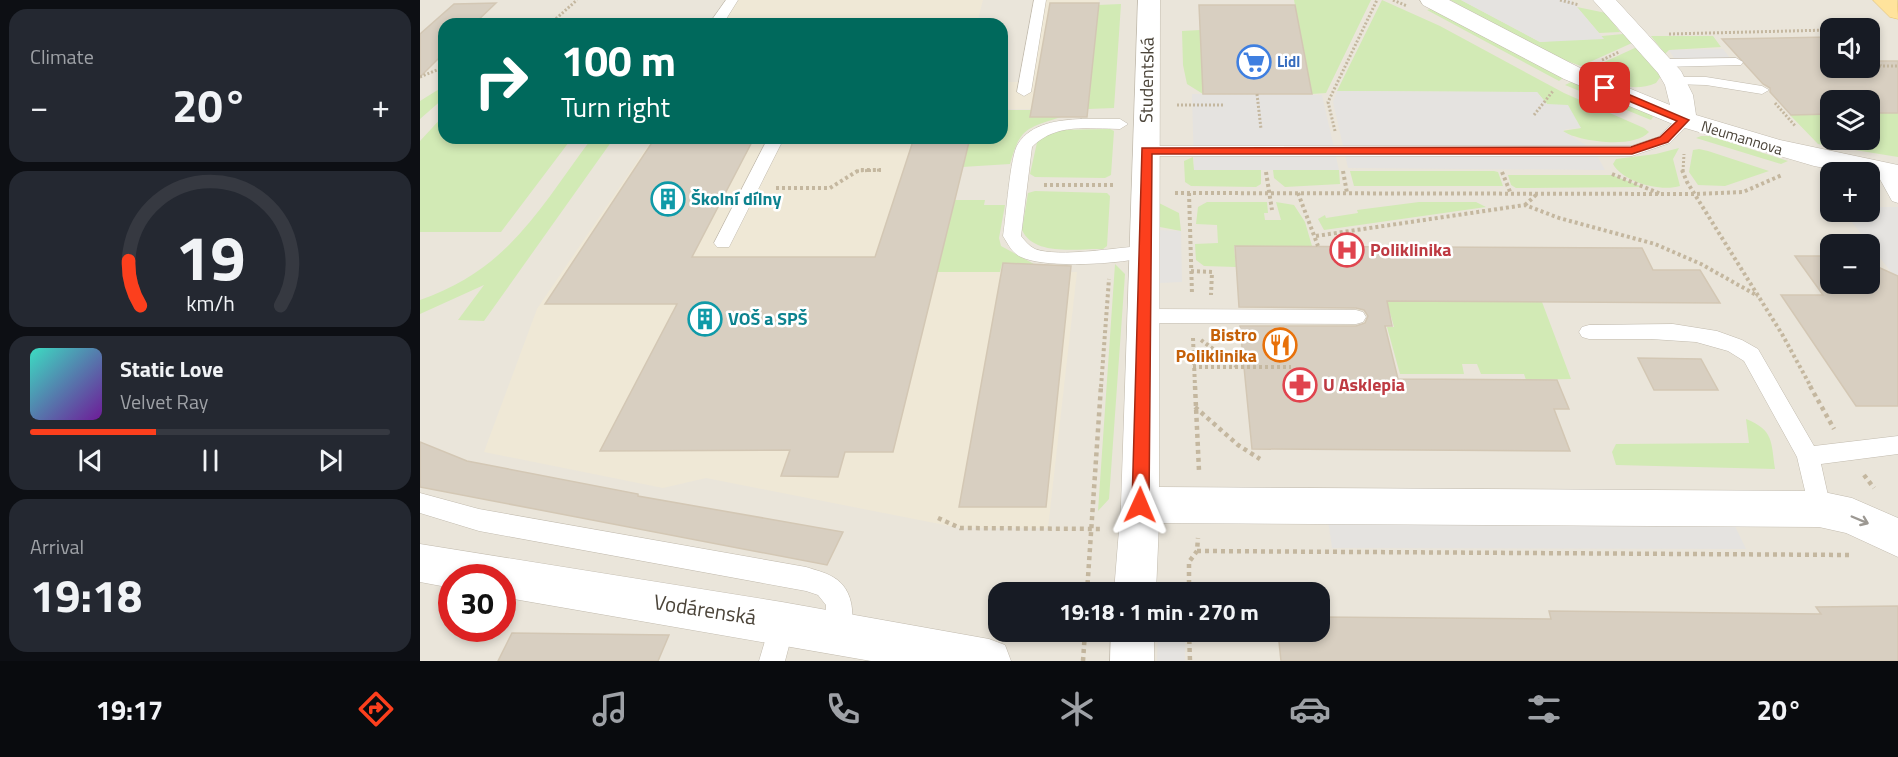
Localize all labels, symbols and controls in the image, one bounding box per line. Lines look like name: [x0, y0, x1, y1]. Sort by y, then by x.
map controls: [1820, 18, 1880, 294]
button: sound: [1820, 18, 1880, 78]
text: 100 m: [561, 28, 676, 92]
street label: Studentská: [1132, 37, 1161, 123]
text: Climate: [30, 41, 94, 72]
icon: right: [462, 42, 540, 120]
supermarket icon: Lidl: [1236, 44, 1272, 80]
place label: Lidl: [1277, 50, 1300, 73]
pin: [1579, 62, 1630, 113]
text: 20°: [172, 71, 248, 139]
icon: arrive: [1588, 71, 1621, 104]
text: −: [30, 81, 48, 131]
text: +: [372, 81, 390, 131]
text: Turn right: [561, 86, 670, 127]
button: layers: [1820, 90, 1880, 150]
street label: Neumannova: [1699, 114, 1786, 161]
button: +: [1820, 162, 1880, 222]
building icon: Školní dílny: [650, 181, 686, 217]
place label: Školní dílny: [691, 185, 781, 212]
text: 19: [175, 210, 245, 305]
hospital icon: Poliklinika: [1329, 232, 1365, 268]
button: −: [1820, 234, 1880, 294]
place label: Poliklinika: [1370, 236, 1452, 263]
text: km/h: [186, 288, 234, 320]
building icon: VOŠ a SPŠ: [687, 301, 723, 337]
place label: VOŠ a SPŠ: [728, 305, 808, 332]
place label: Bistro Poliklinika: [1175, 321, 1257, 369]
restaurant icon: Bistro Poliklinika: [1262, 327, 1298, 363]
text: Static Love: [120, 352, 223, 386]
pharmacy icon: U Asklepia: [1282, 367, 1318, 403]
place label: U Asklepia: [1323, 371, 1405, 398]
text: Velvet Ray: [120, 386, 209, 417]
icon: previous: [74, 444, 107, 477]
icon: pause: [194, 444, 227, 477]
icon: next: [314, 444, 347, 477]
position arrow: [1108, 473, 1172, 537]
one-way arrow: [1850, 515, 1868, 526]
text: Arrival: [30, 531, 84, 562]
text: 19:18: [30, 561, 142, 629]
speed limit sign: 30: [438, 564, 516, 642]
street label: Vodárenská: [652, 585, 759, 633]
text: 19:18 · 1 min · 270 m: [1059, 595, 1259, 629]
icon: directions: [355, 688, 397, 730]
icon: music: [589, 688, 631, 730]
icon: phone: [822, 688, 864, 730]
icon: climate: [1056, 688, 1098, 730]
icon: car: [1289, 688, 1331, 730]
icon: filters: [1523, 688, 1565, 730]
text: 19:17: [96, 689, 163, 730]
text: 20°: [1757, 689, 1802, 730]

